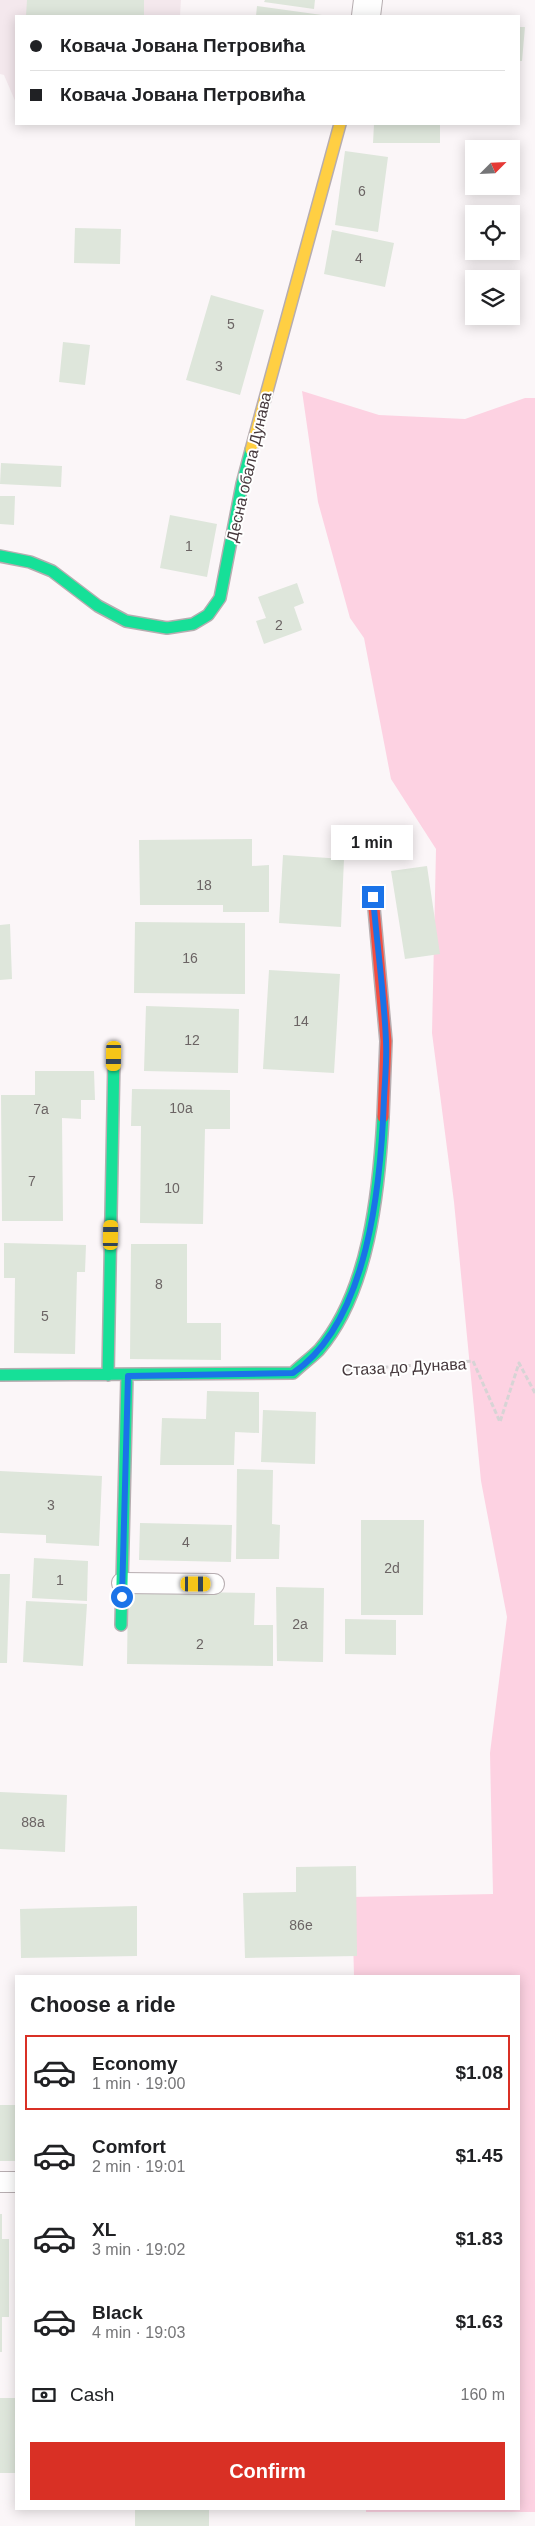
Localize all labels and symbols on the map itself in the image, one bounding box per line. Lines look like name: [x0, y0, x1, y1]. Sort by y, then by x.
north arrow: [465, 140, 520, 195]
house number: 6: [358, 183, 366, 199]
house number: 4: [355, 250, 363, 266]
house number: 5: [227, 316, 235, 332]
house number: 3: [215, 358, 223, 374]
street label: Десна обала Дунава: [223, 390, 275, 544]
house number: 1: [185, 538, 193, 554]
house number: 2: [275, 617, 283, 633]
callout: 1 min: [332, 824, 414, 860]
house number: 18: [196, 877, 212, 893]
route end: [362, 886, 384, 908]
house number: 16: [182, 950, 198, 966]
house number: 14: [293, 1013, 309, 1029]
house number: 12: [184, 1032, 200, 1048]
car: [106, 1041, 121, 1071]
house number: 10a: [169, 1100, 193, 1116]
house number: 7a: [33, 1101, 49, 1117]
house number: 7: [28, 1173, 36, 1189]
house number: 10: [164, 1180, 180, 1196]
car: [103, 1220, 118, 1250]
house number: 8: [155, 1276, 163, 1292]
house number: 5: [41, 1308, 49, 1324]
street label: Стаза до Дунава: [341, 1355, 467, 1379]
house number: 3: [47, 1497, 55, 1513]
house number: 4: [182, 1534, 190, 1550]
house number: 2d: [384, 1560, 400, 1576]
house number: 1: [56, 1572, 64, 1588]
car: [181, 1577, 211, 1592]
route start: [111, 1586, 133, 1608]
house number: 2a: [292, 1616, 308, 1632]
house number: 2: [196, 1636, 204, 1652]
house number: 88a: [21, 1814, 45, 1830]
house number: 86e: [289, 1917, 313, 1933]

